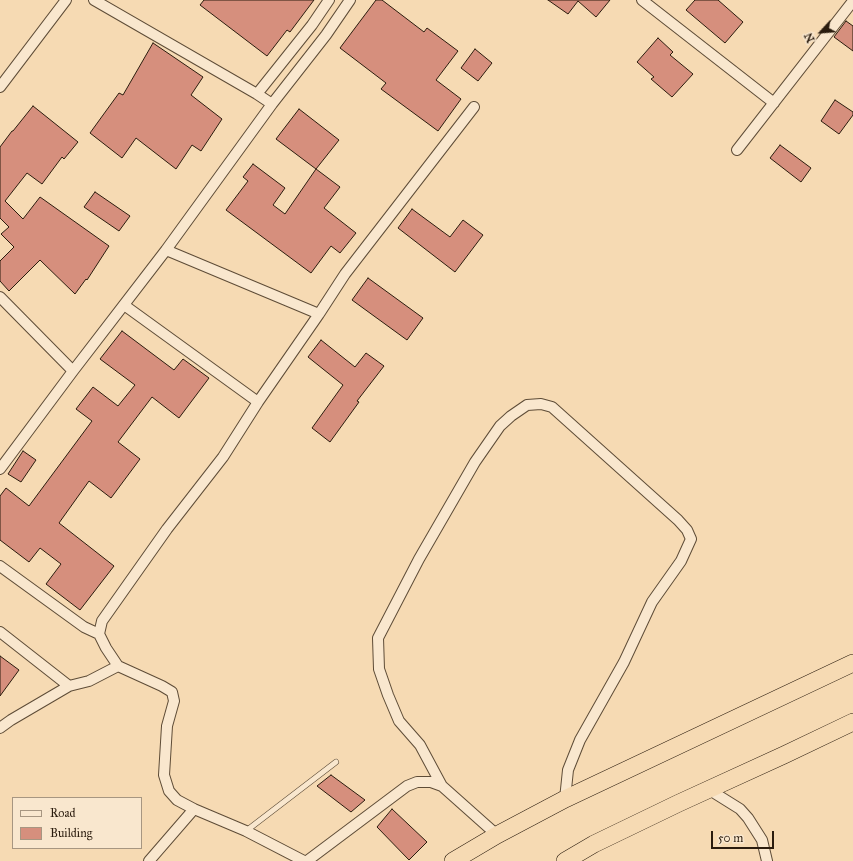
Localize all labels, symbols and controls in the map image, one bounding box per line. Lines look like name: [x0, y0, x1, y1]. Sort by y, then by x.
north arrow: [801, 12, 841, 52]
text: N: [802, 30, 818, 45]
legend: [12, 797, 142, 849]
text: Road: [50, 806, 76, 820]
scale bar: [713, 823, 776, 849]
text: Building: [50, 826, 92, 840]
text: 50 m: [718, 831, 743, 845]

